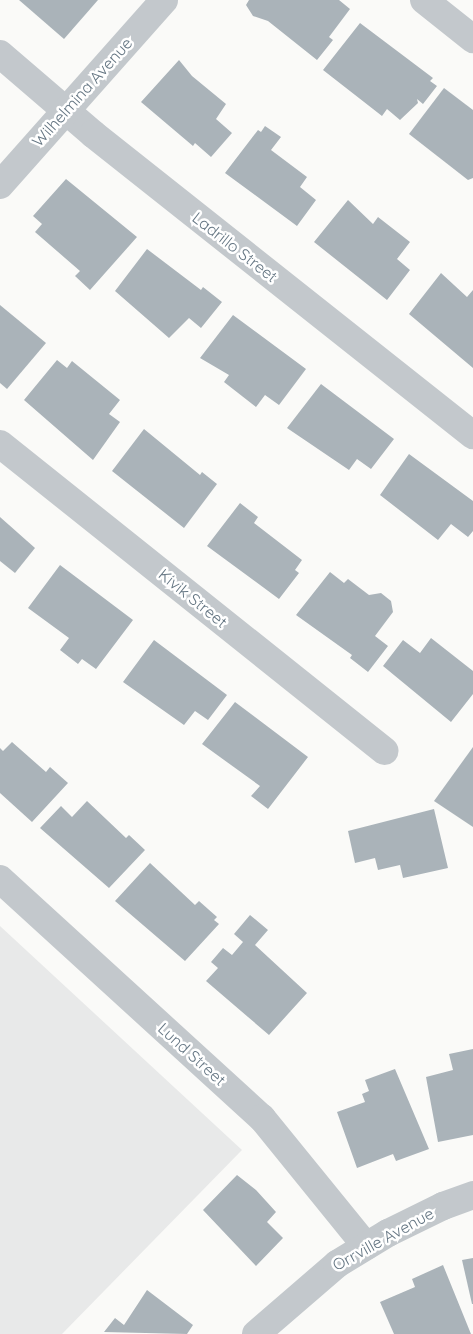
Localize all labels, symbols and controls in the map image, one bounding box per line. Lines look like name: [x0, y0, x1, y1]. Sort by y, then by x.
street label: Wilhelmina Avenue: [28, 33, 136, 151]
street label: Ladrillo Street: [189, 208, 281, 286]
street label: Kivik Street: [155, 564, 231, 632]
street label: Lund Street: [154, 1019, 230, 1089]
street label: Orrville Avenue: [329, 1203, 437, 1275]

